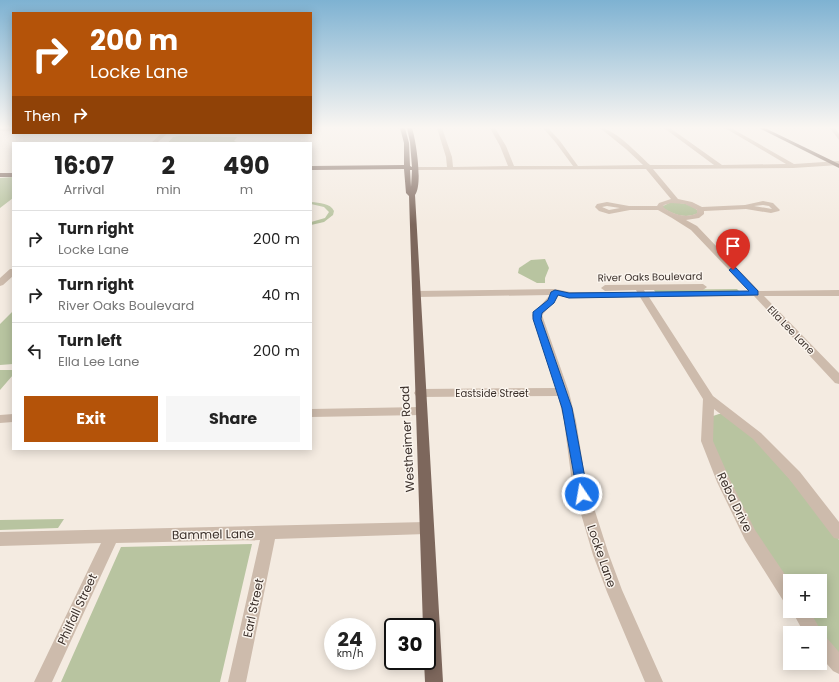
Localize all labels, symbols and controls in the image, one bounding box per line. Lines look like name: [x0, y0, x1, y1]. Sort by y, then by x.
text: 200 m: [90, 21, 178, 60]
icon: right: [24, 28, 76, 80]
text: Locke Lane: [90, 59, 188, 84]
icon: right: [69, 104, 91, 126]
text: Then: [24, 105, 61, 126]
text: 16:07: [54, 149, 114, 182]
text: 2: [162, 149, 175, 182]
text: 490: [223, 149, 270, 182]
text: Arrival: [64, 180, 104, 199]
text: min: [156, 180, 181, 199]
text: m: [240, 180, 253, 199]
text: Turn right: [58, 218, 134, 239]
icon: right: [24, 228, 46, 250]
text: 200 m: [253, 228, 300, 249]
pin: [716, 229, 750, 270]
icon: arrive: [722, 235, 744, 257]
text: Locke Lane: [58, 240, 129, 259]
street label: River Oaks Boulevard: [597, 269, 703, 285]
text: Turn right: [58, 274, 134, 295]
icon: right: [24, 284, 46, 306]
text: 40 m: [262, 284, 300, 305]
text: River Oaks Boulevard: [58, 296, 194, 315]
street label: Ella Lee Lane: [764, 302, 818, 358]
text: Turn left: [58, 330, 122, 351]
icon: left: [24, 340, 46, 362]
text: 200 m: [253, 340, 300, 361]
text: Ella Lee Lane: [58, 352, 139, 371]
street label: Westheimer Road: [396, 385, 418, 493]
street label: Eastside Street: [455, 386, 529, 401]
button: Exit: [24, 396, 158, 442]
button: Share: [166, 396, 300, 442]
street label: Reba Drive: [713, 469, 757, 535]
position arrow: [561, 473, 603, 515]
street label: Locke Lane: [583, 522, 621, 590]
street label: Bammel Lane: [172, 525, 254, 543]
street label: Philfall Street: [53, 571, 101, 647]
map controls: [783, 574, 827, 670]
button: +: [783, 574, 827, 618]
street label: Earl Street: [238, 577, 268, 639]
speed limit sign: 30: [384, 618, 436, 670]
text: 24: [338, 625, 362, 653]
button: −: [783, 626, 827, 670]
text: km/h: [337, 646, 363, 661]

